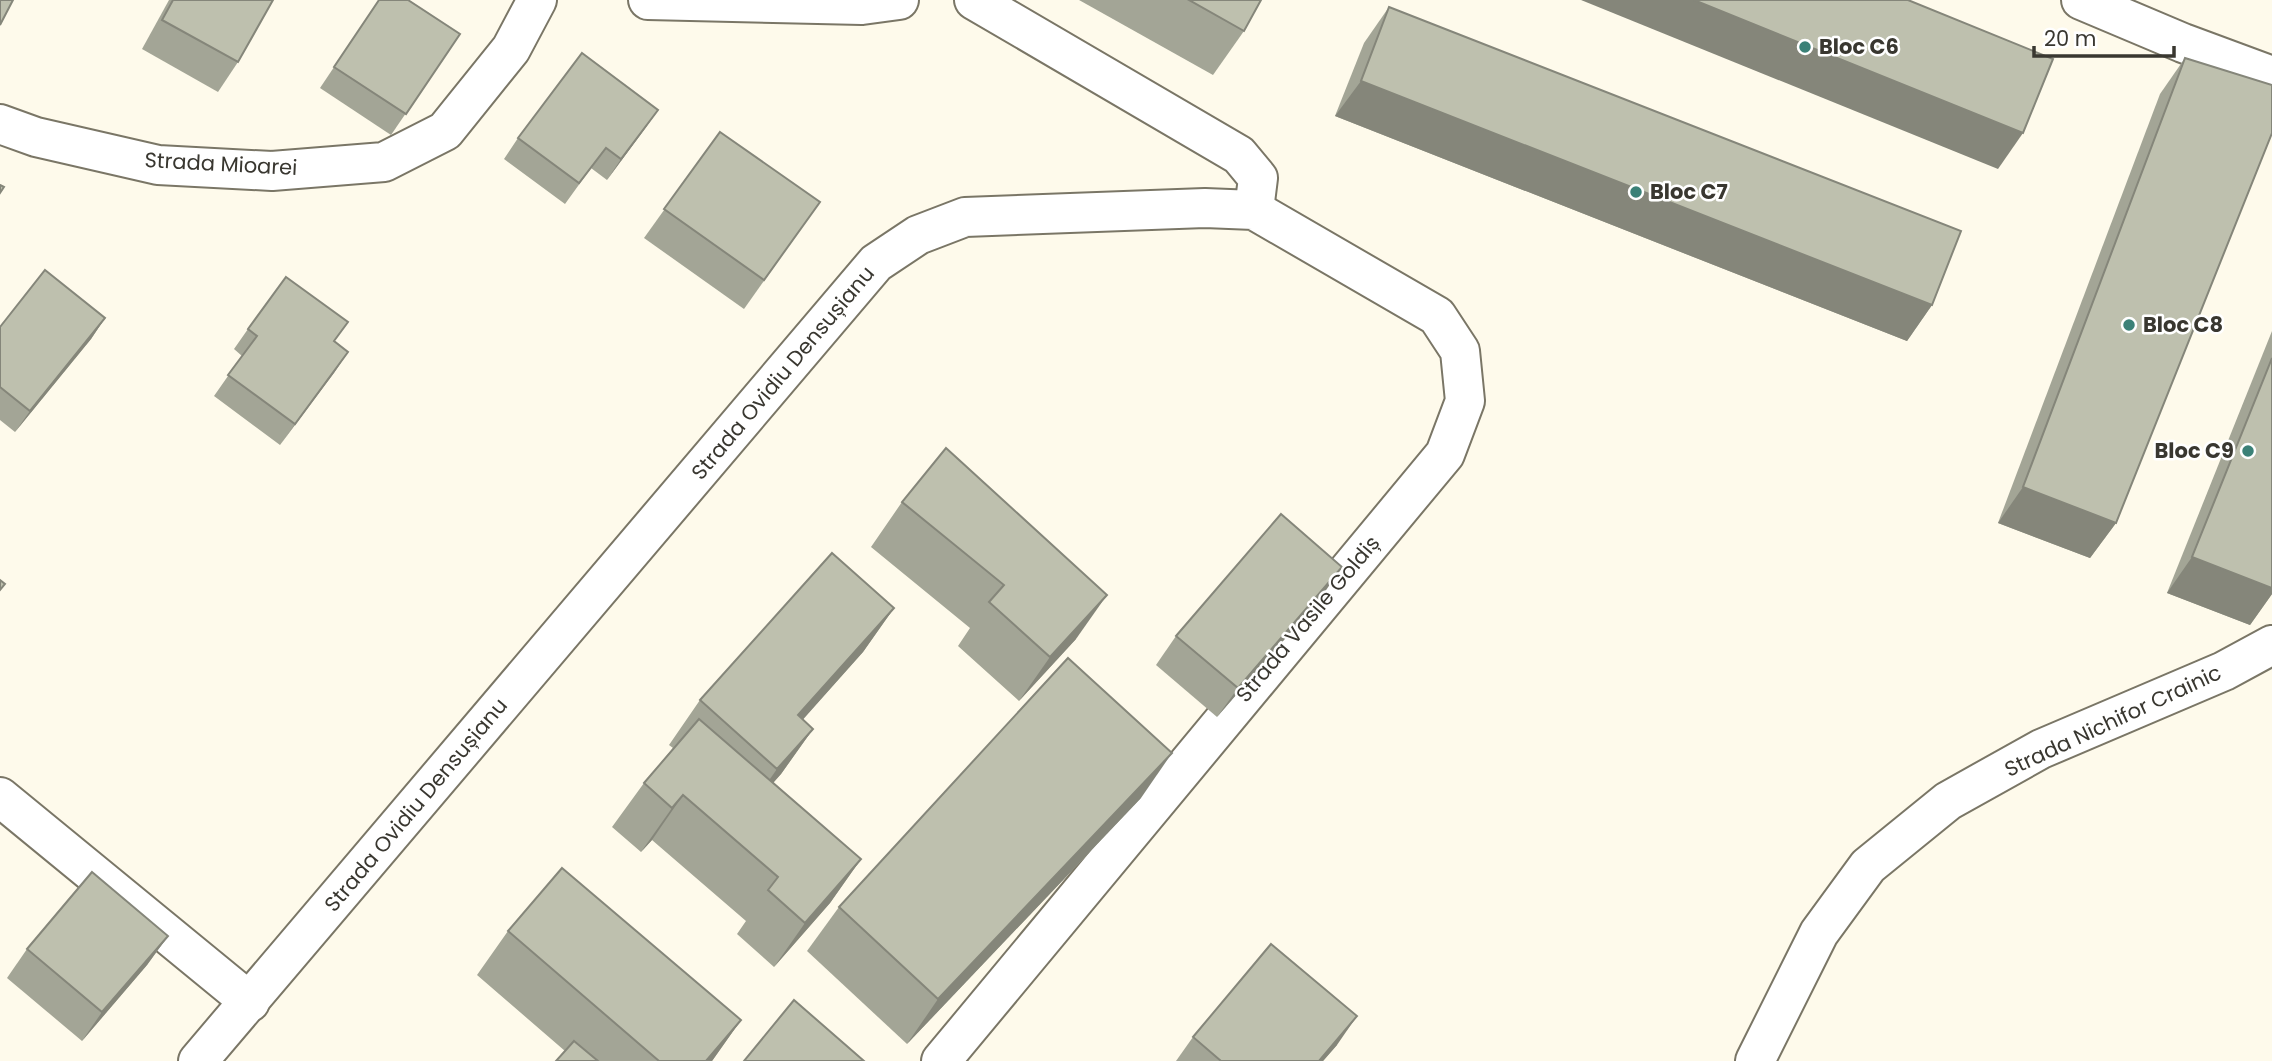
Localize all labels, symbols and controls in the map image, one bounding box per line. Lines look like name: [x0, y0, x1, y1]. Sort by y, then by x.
scale bar: [2034, 14, 2174, 58]
text: 20 m: [2044, 24, 2097, 53]
place label: Bloc C6: [1819, 32, 1899, 61]
marker: Bloc C6: [1797, 39, 1813, 55]
street label: Strada Mioarei: [144, 145, 298, 182]
place label: Bloc C7: [1650, 177, 1728, 206]
marker: Bloc C7: [1628, 184, 1644, 200]
street label: Strada Ovidiu Densușianu: [684, 260, 881, 486]
place label: Bloc C8: [2143, 310, 2223, 339]
marker: Bloc C8: [2121, 317, 2137, 333]
place label: Bloc C9: [2155, 436, 2234, 465]
marker: Bloc C9: [2240, 443, 2256, 459]
street label: Strada Vasile Goldiș: [1229, 529, 1386, 708]
street label: Strada Nichifor Crainic: [2000, 658, 2226, 784]
street label: Strada Ovidiu Densușianu: [317, 692, 514, 918]

